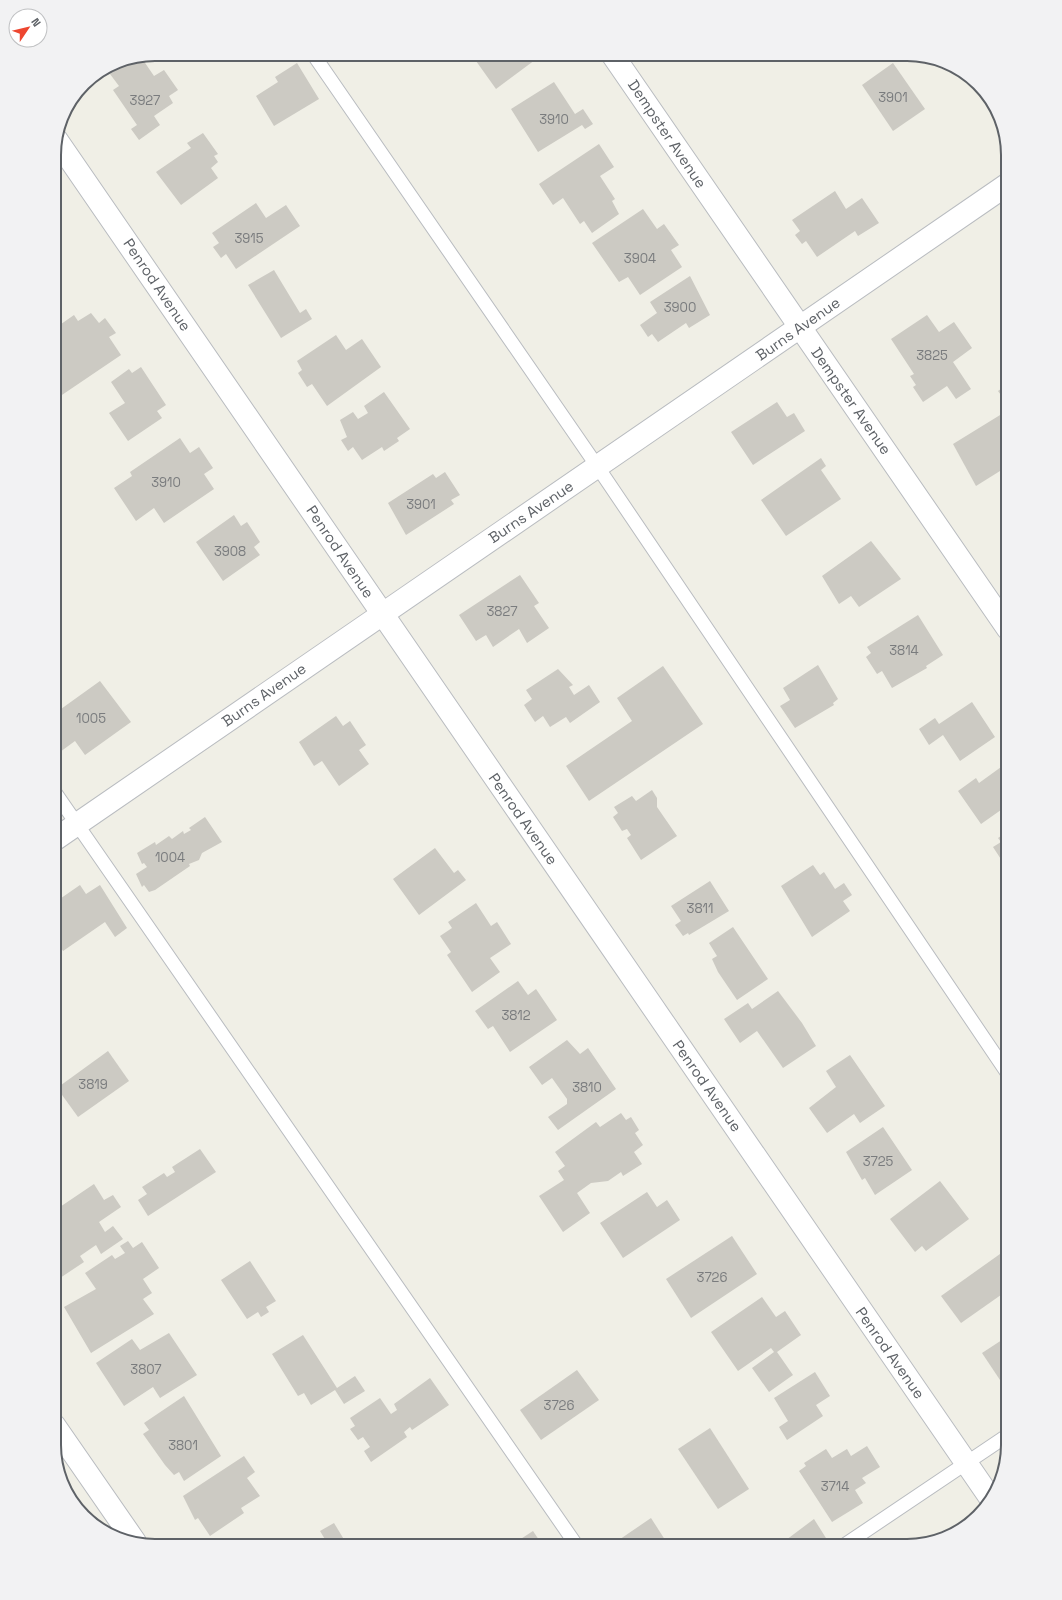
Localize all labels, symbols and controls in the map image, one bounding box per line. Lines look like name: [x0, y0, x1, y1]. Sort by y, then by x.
north arrow: [8, 8, 48, 48]
text: N: [28, 15, 44, 29]
street label: Dempster Avenue: [624, 76, 711, 192]
house number: 3901: [878, 89, 908, 106]
house number: 3927: [130, 92, 160, 109]
house number: 3910: [539, 111, 569, 128]
house number: 3915: [234, 230, 264, 247]
street label: Penrod Avenue: [119, 235, 195, 335]
house number: 3904: [624, 250, 656, 267]
street label: Burns Avenue: [752, 292, 844, 365]
house number: 3900: [664, 299, 696, 316]
street label: Dempster Avenue: [807, 343, 896, 458]
house number: 3825: [916, 347, 948, 364]
house number: 3910: [151, 474, 181, 491]
street label: Burns Avenue: [485, 476, 577, 547]
house number: 3901: [406, 496, 436, 513]
street label: Penrod Avenue: [302, 502, 378, 602]
house number: 3908: [214, 543, 246, 560]
house number: 3827: [486, 603, 518, 620]
house number: 3814: [889, 642, 919, 659]
street label: Burns Avenue: [218, 658, 310, 731]
house number: 1005: [76, 710, 106, 727]
street label: Penrod Avenue: [485, 769, 562, 868]
house number: 1004: [155, 849, 185, 866]
house number: 3811: [687, 900, 713, 917]
house number: 3812: [501, 1007, 531, 1024]
street label: Penrod Avenue: [669, 1036, 746, 1135]
house number: 3819: [78, 1076, 108, 1093]
house number: 3810: [572, 1079, 602, 1096]
house number: 3725: [863, 1153, 894, 1170]
house number: 3726: [697, 1269, 727, 1286]
street label: Penrod Avenue: [852, 1303, 929, 1402]
house number: 3807: [130, 1361, 162, 1378]
house number: 3726: [544, 1397, 574, 1414]
house number: 3801: [168, 1437, 198, 1454]
house number: 3714: [821, 1478, 849, 1495]

